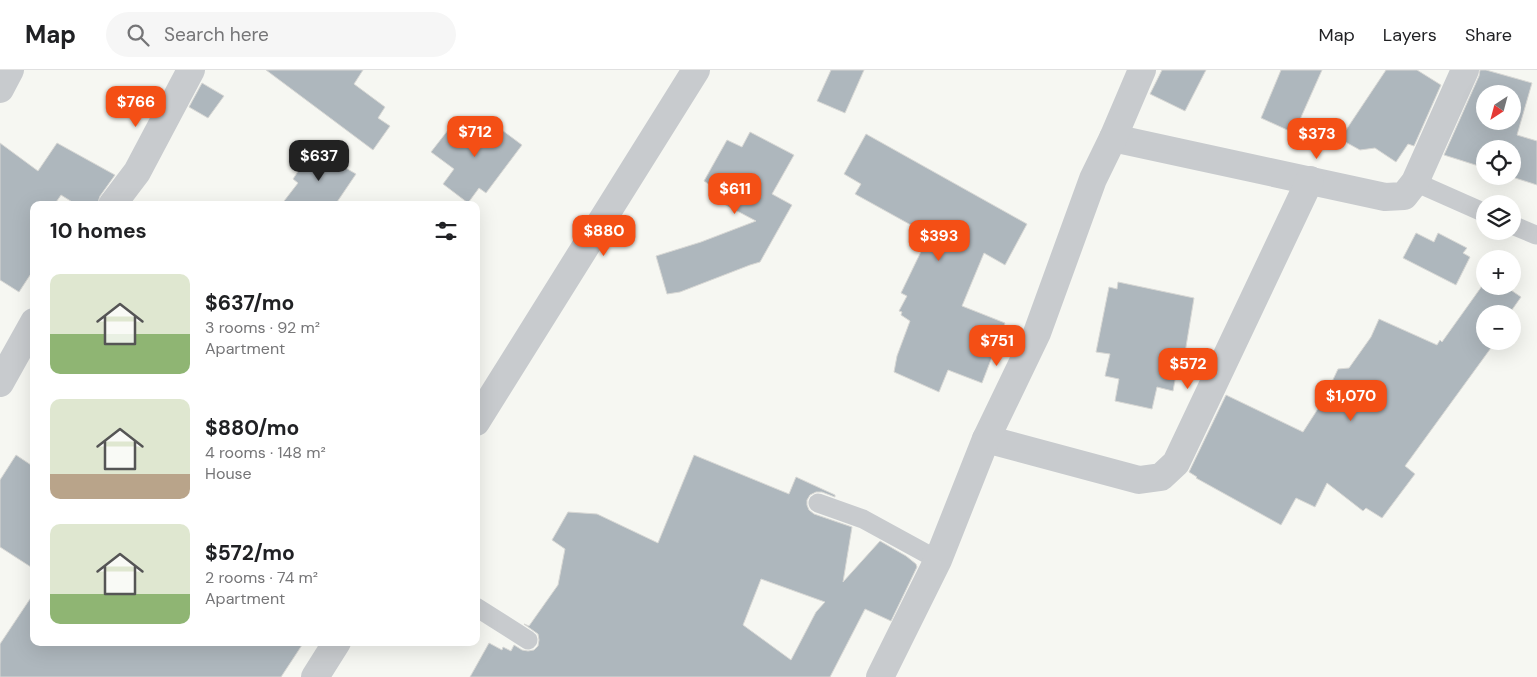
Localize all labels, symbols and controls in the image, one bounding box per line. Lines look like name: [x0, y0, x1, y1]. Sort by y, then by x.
search box: [106, 12, 456, 57]
text: Map: [25, 19, 76, 50]
icon: search: [124, 21, 152, 49]
text: Search here: [164, 22, 269, 47]
text: Map: [1319, 23, 1355, 47]
text: Layers: [1383, 23, 1437, 47]
text: Share: [1465, 23, 1512, 47]
pin: $766: [106, 85, 166, 128]
north arrow: [1476, 85, 1521, 130]
map controls: [1476, 85, 1521, 350]
text: $766: [117, 91, 155, 112]
pin: $712: [445, 116, 505, 158]
pin: $373: [1287, 118, 1347, 160]
text: $712: [458, 121, 492, 142]
text: $373: [1298, 123, 1336, 144]
pin: $637: [289, 140, 349, 182]
button: locate: [1476, 140, 1521, 185]
text: $637: [300, 145, 338, 166]
pin: $611: [705, 172, 765, 215]
text: $611: [719, 178, 751, 199]
button: layers: [1476, 195, 1521, 240]
pin: $880: [574, 214, 634, 257]
text: 10 homes: [50, 217, 147, 245]
icon: filters: [432, 217, 460, 245]
text: $880: [583, 220, 625, 241]
pin: $393: [909, 220, 969, 262]
text: $393: [920, 225, 958, 246]
button: +: [1476, 250, 1521, 295]
text: $637/mo: [205, 289, 294, 317]
icon: home: [90, 294, 150, 354]
button: −: [1476, 305, 1521, 350]
text: 3 rooms · 92 m²: [205, 317, 320, 338]
pin: $751: [967, 324, 1027, 367]
text: $751: [980, 330, 1014, 351]
text: Apartment: [205, 338, 285, 359]
pin: $572: [1158, 348, 1218, 390]
text: $572: [1169, 353, 1207, 374]
pin: $1,070: [1310, 380, 1392, 422]
text: $1,070: [1326, 385, 1376, 406]
text: $880/mo: [205, 414, 299, 442]
icon: home: [90, 419, 150, 479]
text: 4 rooms · 148 m²: [205, 442, 326, 463]
text: House: [205, 463, 252, 484]
text: $572/mo: [205, 539, 295, 567]
icon: home: [90, 544, 150, 604]
text: 2 rooms · 74 m²: [205, 567, 318, 588]
text: Apartment: [205, 588, 285, 609]

